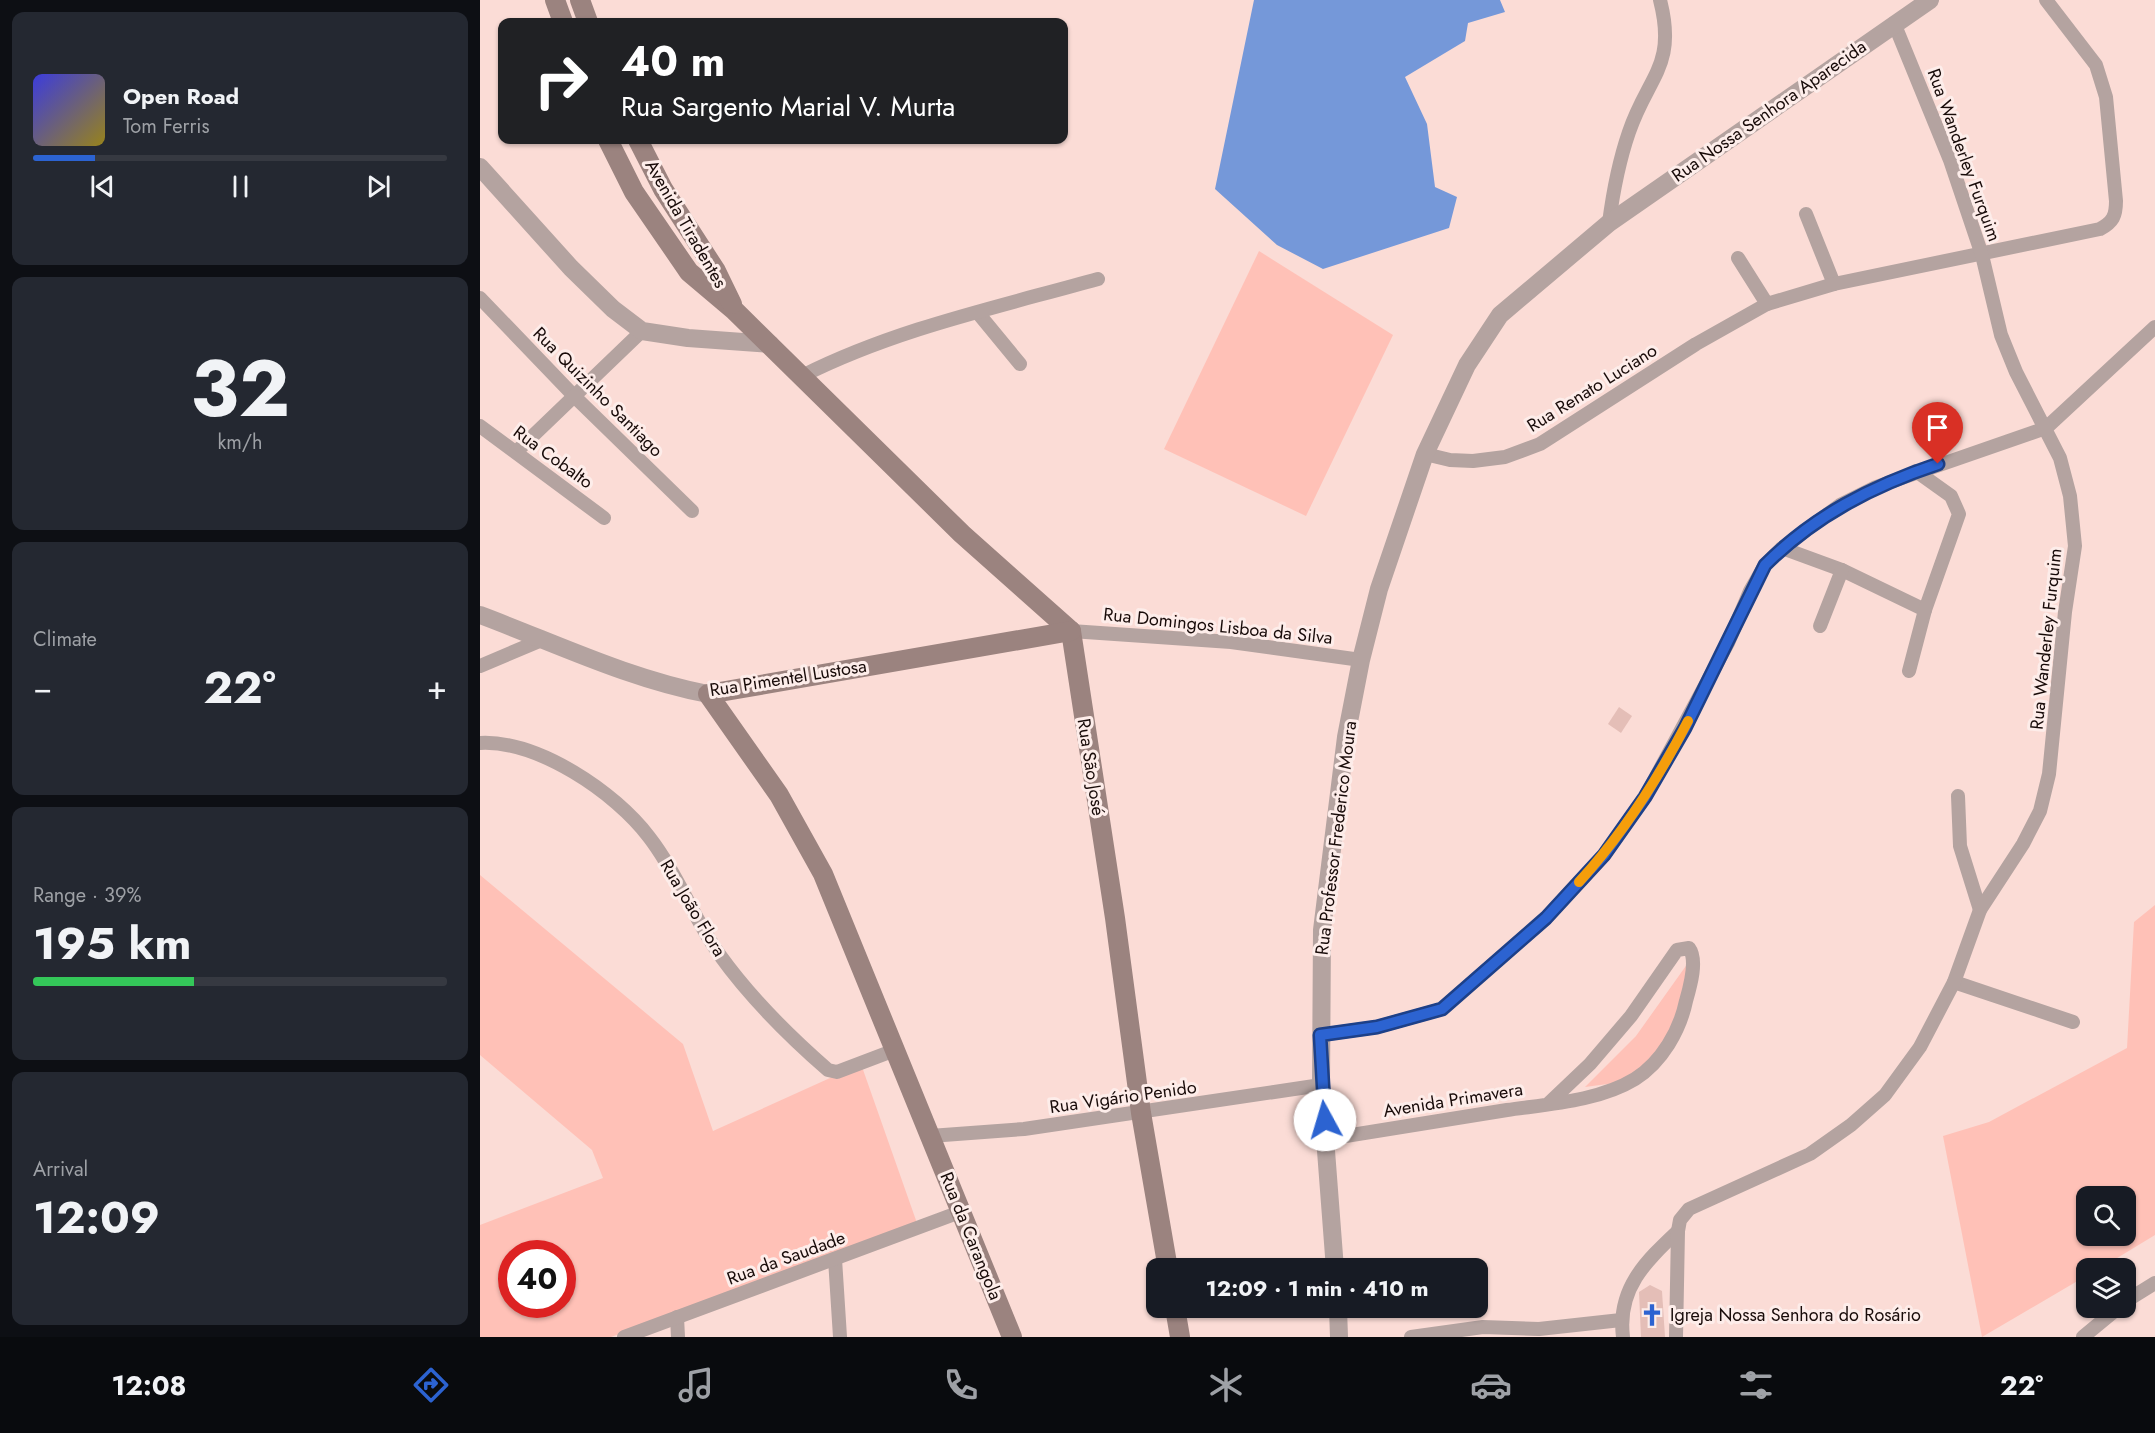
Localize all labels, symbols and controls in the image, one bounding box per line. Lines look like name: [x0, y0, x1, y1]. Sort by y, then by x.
text: 40 m: [621, 31, 725, 92]
street label: Rua Nossa Senhora Aparecida: [1666, 34, 1872, 188]
icon: right: [522, 42, 600, 120]
street label: Rua Wanderley Furquim: [1921, 65, 2007, 245]
text: Open Road: [123, 80, 239, 112]
text: Rua Sargento Marial V. Murta: [621, 87, 955, 126]
text: Tom Ferris: [123, 112, 210, 141]
street label: Avenida Tiradentes: [639, 155, 733, 293]
icon: previous: [86, 170, 119, 203]
icon: pause: [224, 170, 257, 203]
icon: next: [362, 170, 395, 203]
street label: Rua Quizinho Santiago: [527, 321, 669, 463]
text: 32: [190, 333, 290, 445]
street label: Rua Renato Luciano: [1522, 337, 1662, 439]
pin: [1912, 402, 1963, 464]
icon: arrive: [1921, 411, 1954, 444]
street label: Rua Cobalto: [508, 419, 598, 495]
text: km/h: [217, 428, 263, 457]
street label: Rua Wanderley Furquim: [2024, 547, 2068, 731]
street label: Rua Domingos Lisboa da Silva: [1102, 601, 1334, 651]
text: Climate: [33, 625, 97, 654]
street label: Rua Pimentel Lustosa: [708, 653, 868, 703]
text: 22°: [203, 655, 276, 720]
text: −: [33, 664, 52, 711]
text: +: [427, 664, 447, 711]
street label: Rua São José: [1070, 717, 1112, 817]
street label: Rua Professor Frederico Moura: [1309, 719, 1363, 957]
street label: Rua João Flora: [654, 854, 732, 962]
text: Range · 39%: [33, 881, 141, 910]
text: 195 km: [33, 911, 191, 976]
street label: Rua Vigário Penido: [1048, 1074, 1198, 1120]
street label: Avenida Primavera: [1381, 1076, 1525, 1124]
position arrow: [1293, 1088, 1357, 1152]
text: Arrival: [33, 1155, 88, 1184]
street label: Rua da Carangola: [933, 1168, 1009, 1304]
text: 12:09: [33, 1185, 160, 1250]
map controls: [2076, 1186, 2136, 1318]
button: search: [2076, 1186, 2136, 1246]
street label: Rua da Saudade: [723, 1225, 849, 1291]
speed limit sign: 40: [498, 1240, 576, 1318]
button: layers: [2076, 1258, 2136, 1318]
text: 12:09 · 1 min · 410 m: [1206, 1272, 1428, 1304]
church icon: Igreja Nossa Senhora do Rosário: [1639, 1302, 1665, 1328]
place label: Igreja Nossa Senhora do Rosário: [1670, 1302, 1921, 1328]
icon: directions: [410, 1364, 452, 1406]
icon: music: [675, 1364, 717, 1406]
icon: phone: [940, 1364, 982, 1406]
icon: climate: [1205, 1364, 1247, 1406]
icon: car: [1470, 1364, 1512, 1406]
icon: filters: [1735, 1364, 1777, 1406]
text: 12:08: [112, 1366, 186, 1405]
text: 22°: [2000, 1366, 2043, 1405]

